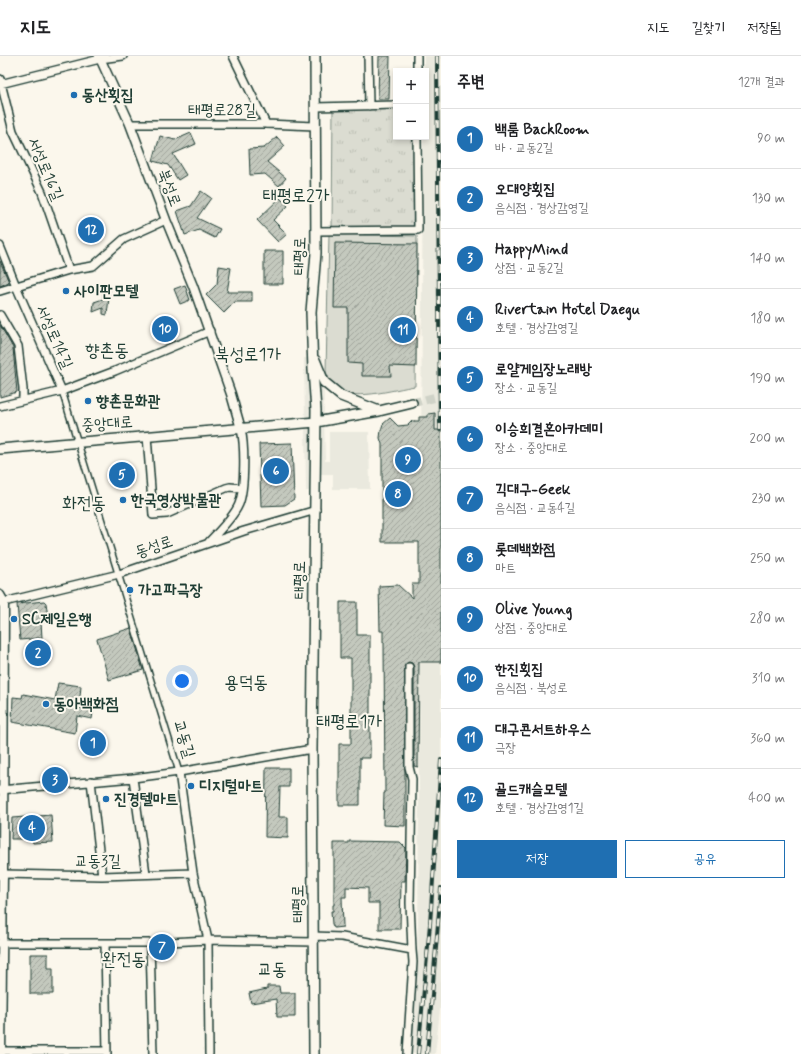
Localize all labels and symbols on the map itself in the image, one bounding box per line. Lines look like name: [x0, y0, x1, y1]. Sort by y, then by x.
place label: 동산횟집: [82, 85, 134, 106]
marker: 동산횟집: [69, 90, 79, 100]
street label: 태평로28길: [188, 100, 256, 121]
street label: 서성로16길: [22, 134, 68, 204]
street label: 북성로: [152, 166, 186, 210]
district label: 태평로2가: [263, 184, 330, 208]
pin: 12: [78, 215, 104, 245]
street label: 태평로: [289, 236, 311, 276]
place label: 사이판모텔: [73, 281, 140, 302]
marker: 사이판모텔: [61, 286, 71, 296]
street label: 서성로14길: [31, 302, 77, 372]
pin: 10: [152, 314, 178, 344]
pin: 11: [390, 315, 416, 345]
district label: 향촌동: [85, 339, 129, 363]
district label: 북성로1가: [215, 343, 282, 367]
place label: 향촌문화관: [95, 391, 161, 412]
marker: 향촌문화관: [83, 396, 93, 406]
street label: 중앙대로: [81, 412, 133, 436]
pin: 9: [395, 445, 421, 475]
pin: 6: [263, 456, 289, 486]
pin: 5: [109, 460, 135, 490]
pin: 8: [385, 479, 411, 509]
place label: 한국영상박물관: [130, 490, 221, 511]
district label: 화전동: [62, 492, 106, 516]
marker: 한국영상박물관: [118, 495, 128, 505]
street label: 동성로: [132, 531, 176, 563]
street label: 태평로: [289, 561, 311, 599]
place label: 가고파극장: [138, 580, 203, 601]
marker: 가고파극장: [125, 585, 135, 595]
place label: SC제일은행: [22, 609, 92, 630]
marker: SC제일은행: [9, 614, 19, 624]
pin: 2: [25, 638, 51, 668]
your location: [172, 671, 192, 691]
district label: 용덕동: [224, 671, 268, 695]
place label: 동아백화점: [54, 694, 119, 715]
marker: 동아백화점: [41, 699, 51, 709]
district label: 태평로1가: [316, 710, 383, 734]
street label: 교동길: [168, 717, 200, 761]
pin: 1: [80, 728, 106, 758]
pin: 3: [42, 765, 68, 795]
place label: 디지털마트: [199, 776, 264, 797]
marker: 디지털마트: [186, 781, 196, 791]
place label: 진경텔마트: [114, 789, 179, 810]
marker: 진경텔마트: [101, 794, 111, 804]
pin: 4: [19, 813, 45, 843]
street label: 교동3길: [75, 851, 121, 872]
street label: 태평로: [288, 885, 309, 923]
pin: 7: [149, 932, 175, 962]
district label: 완전동: [102, 948, 146, 972]
district label: 교동: [258, 958, 286, 982]

